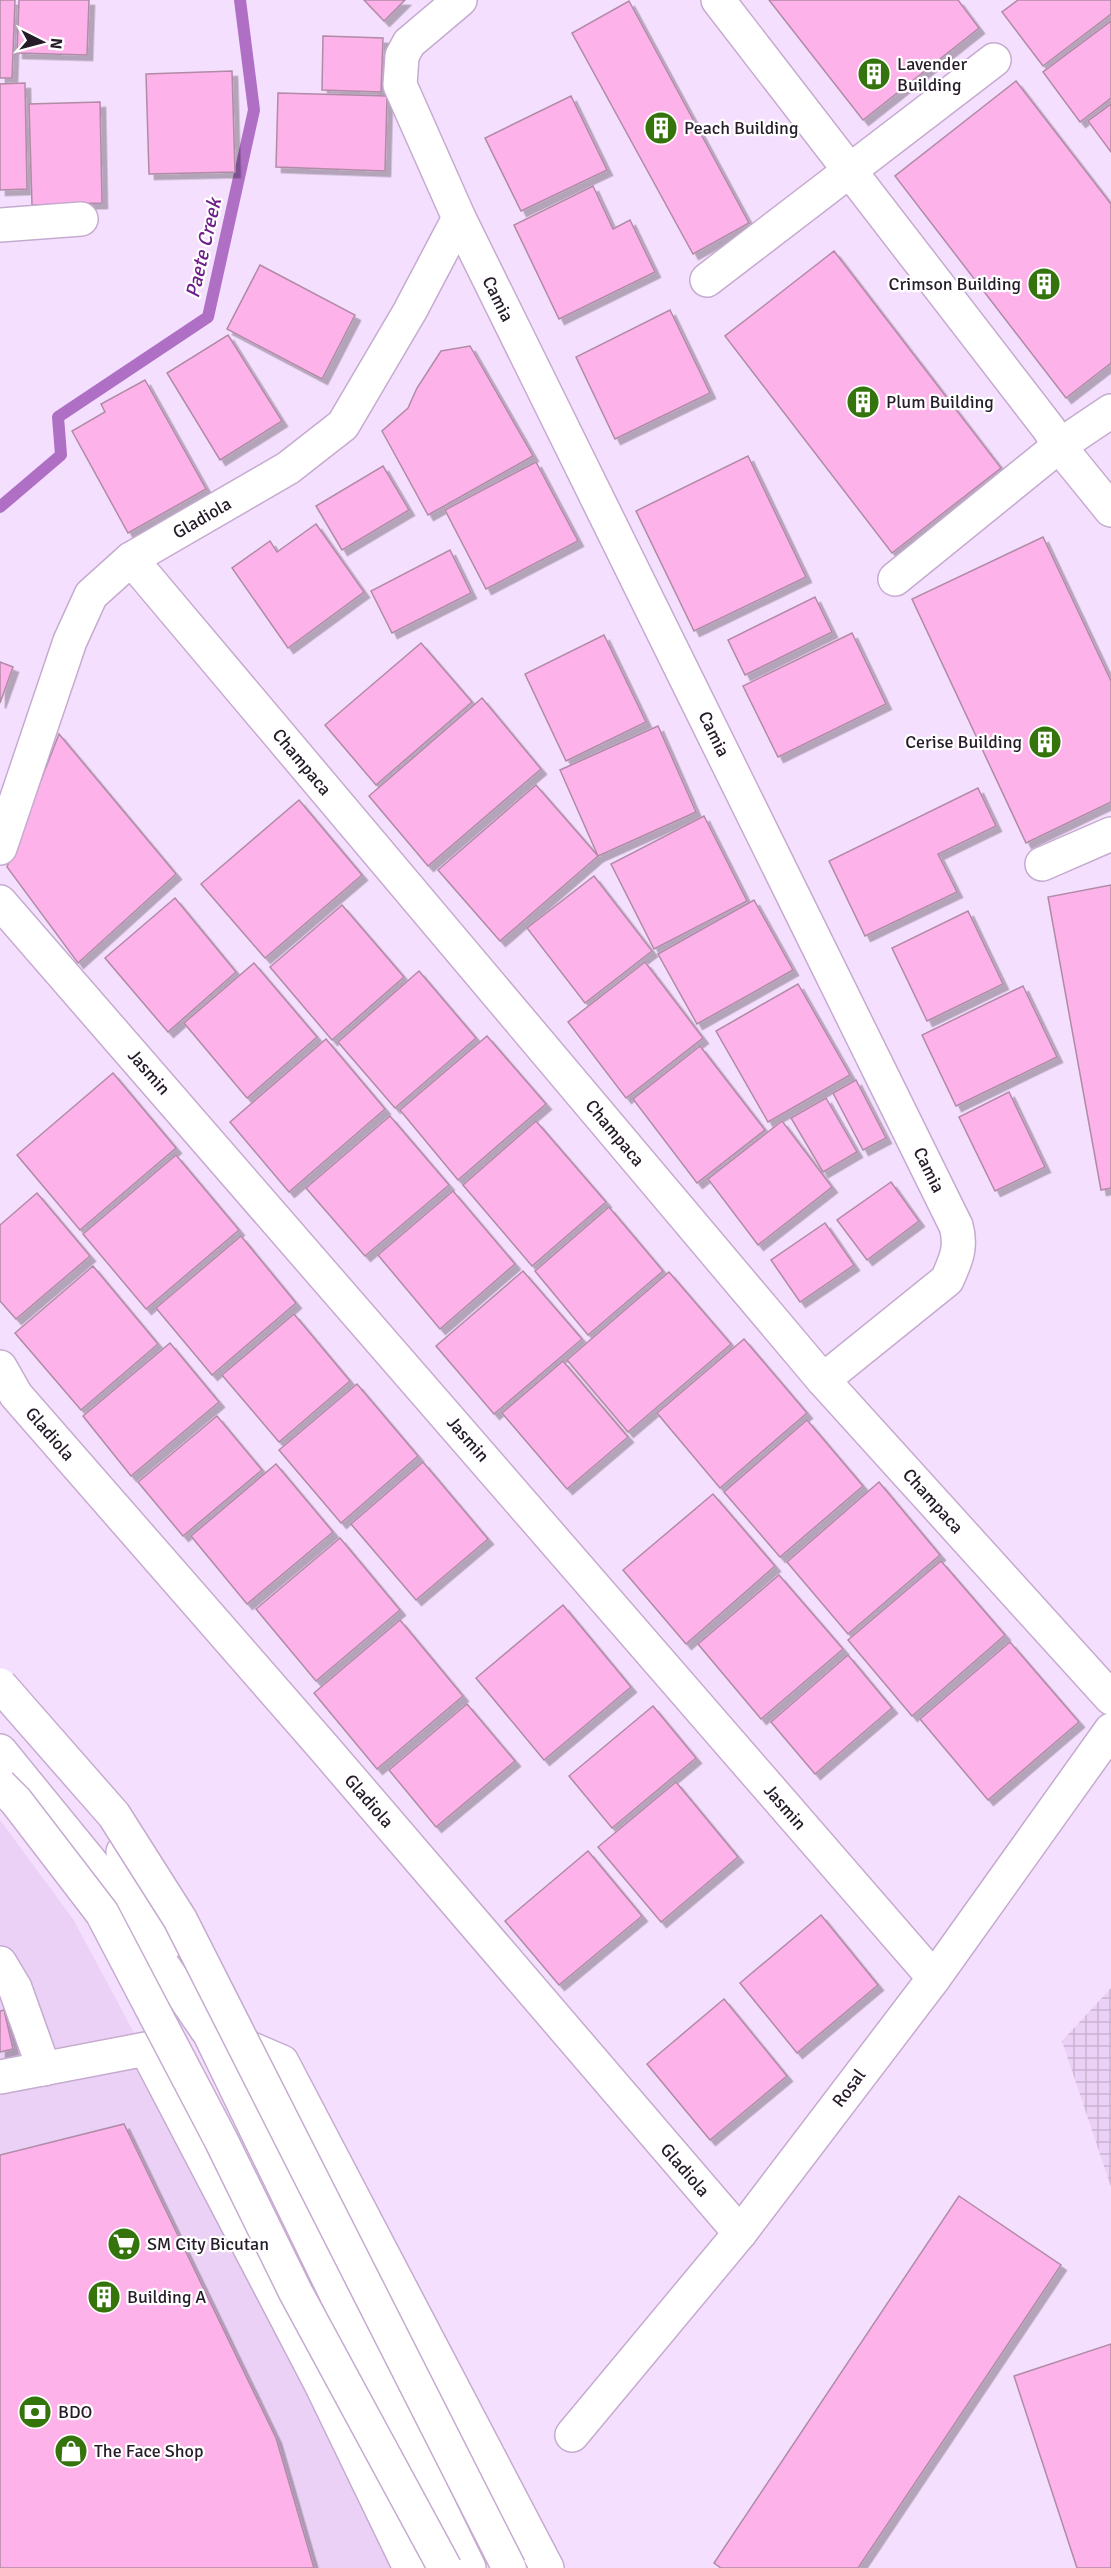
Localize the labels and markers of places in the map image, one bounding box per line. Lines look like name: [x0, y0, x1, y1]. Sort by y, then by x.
place label: Lavender Building: [897, 53, 967, 96]
building icon: Lavender Building: [856, 56, 892, 92]
building icon: Peach Building: [643, 110, 679, 146]
place label: Peach Building: [684, 117, 798, 139]
building icon: Crimson Building: [1026, 266, 1062, 302]
place label: Crimson Building: [889, 273, 1021, 295]
building icon: Plum Building: [845, 384, 881, 420]
place label: Plum Building: [886, 391, 994, 413]
building icon: Cerise Building: [1027, 724, 1063, 760]
place label: Cerise Building: [905, 731, 1022, 753]
supermarket icon: SM City Bicutan: [106, 2226, 142, 2262]
place label: SM City Bicutan: [147, 2233, 269, 2255]
building icon: Building A: [86, 2279, 122, 2315]
place label: Building A: [127, 2286, 206, 2308]
bank icon: BDO: [17, 2394, 53, 2430]
place label: BDO: [58, 2401, 92, 2423]
shop icon: The Face Shop: [53, 2433, 89, 2469]
place label: The Face Shop: [94, 2440, 204, 2462]

